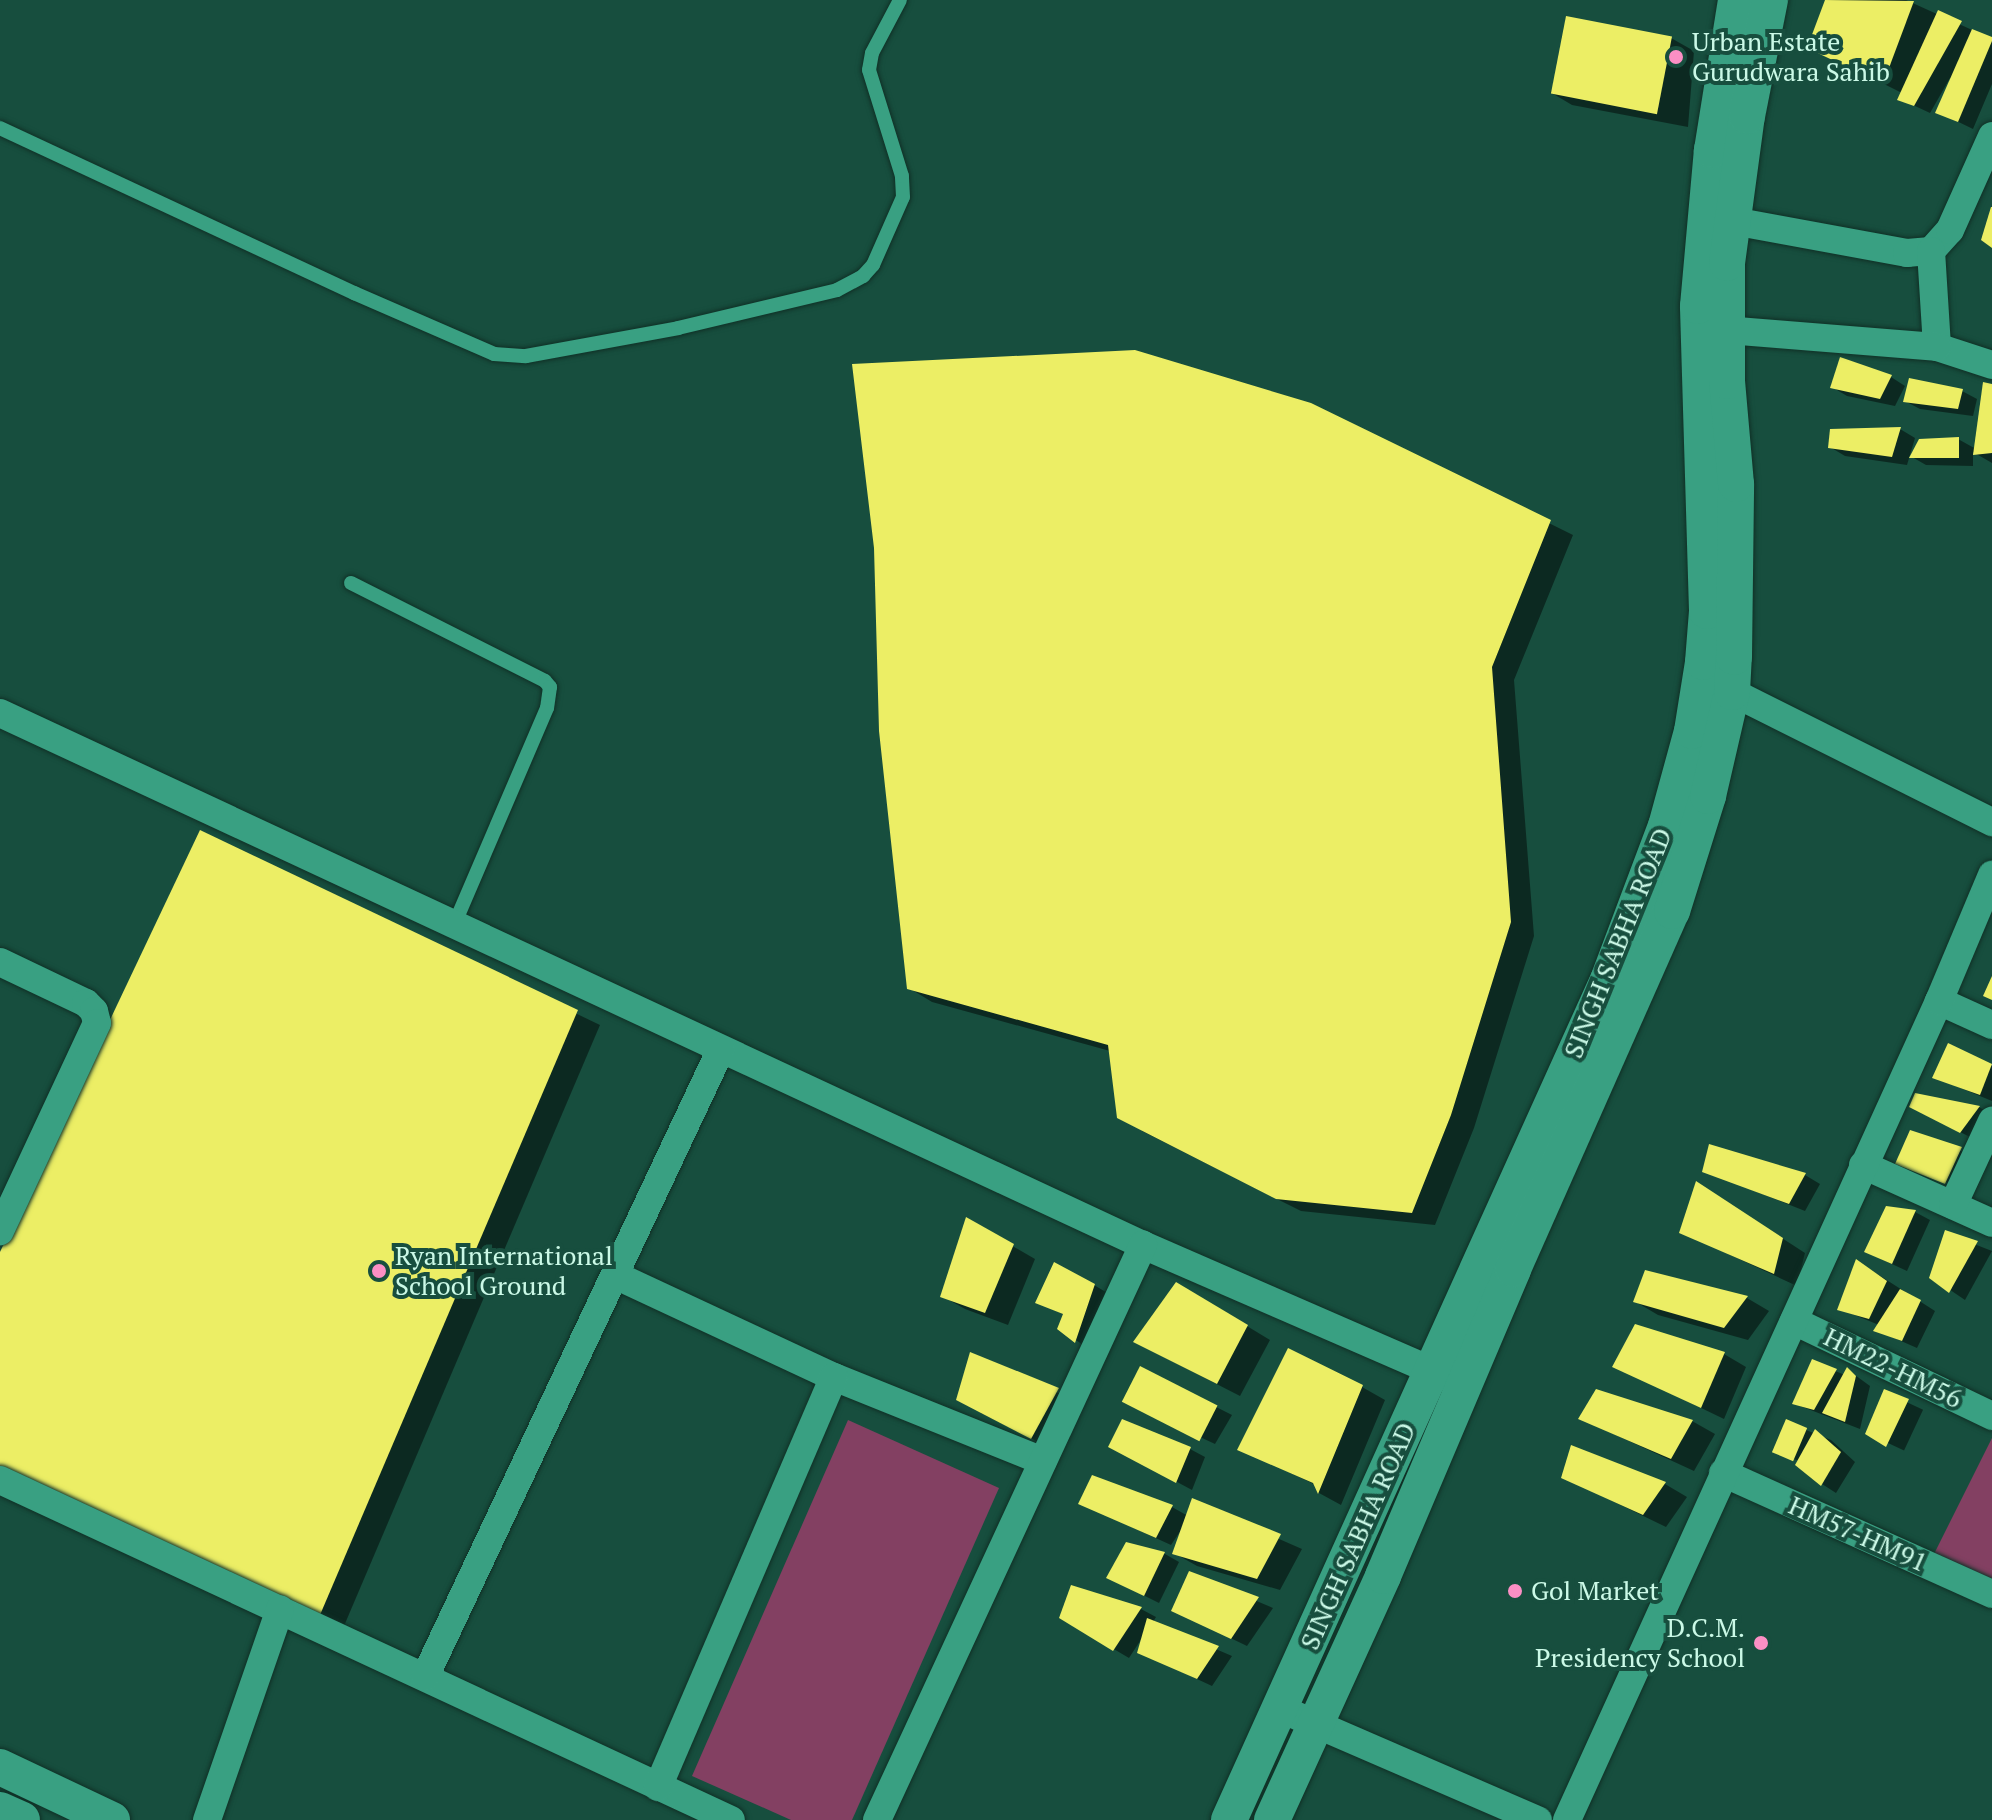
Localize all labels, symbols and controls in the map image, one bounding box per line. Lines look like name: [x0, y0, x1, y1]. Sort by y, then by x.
place label: Urban Estate Gurudwara Sahib: [1692, 26, 1890, 88]
marker: Urban Estate Gurudwara Sahib: [1667, 48, 1685, 66]
street label: SINGH SABHA ROAD: [1558, 823, 1678, 1063]
place label: Ryan International School Ground: [395, 1240, 613, 1302]
marker: Ryan International School Ground: [370, 1262, 388, 1280]
street label: HM22-HM56: [1819, 1321, 1967, 1415]
street label: SINGH SABHA ROAD: [1294, 1417, 1422, 1655]
street label: HM57-HM91: [1784, 1490, 1932, 1578]
place label: Gol Market: [1531, 1575, 1659, 1607]
marker: Gol Market: [1506, 1582, 1524, 1600]
place label: D.C.M. Presidency School: [1535, 1612, 1745, 1674]
marker: D.C.M. Presidency School: [1752, 1634, 1770, 1652]

